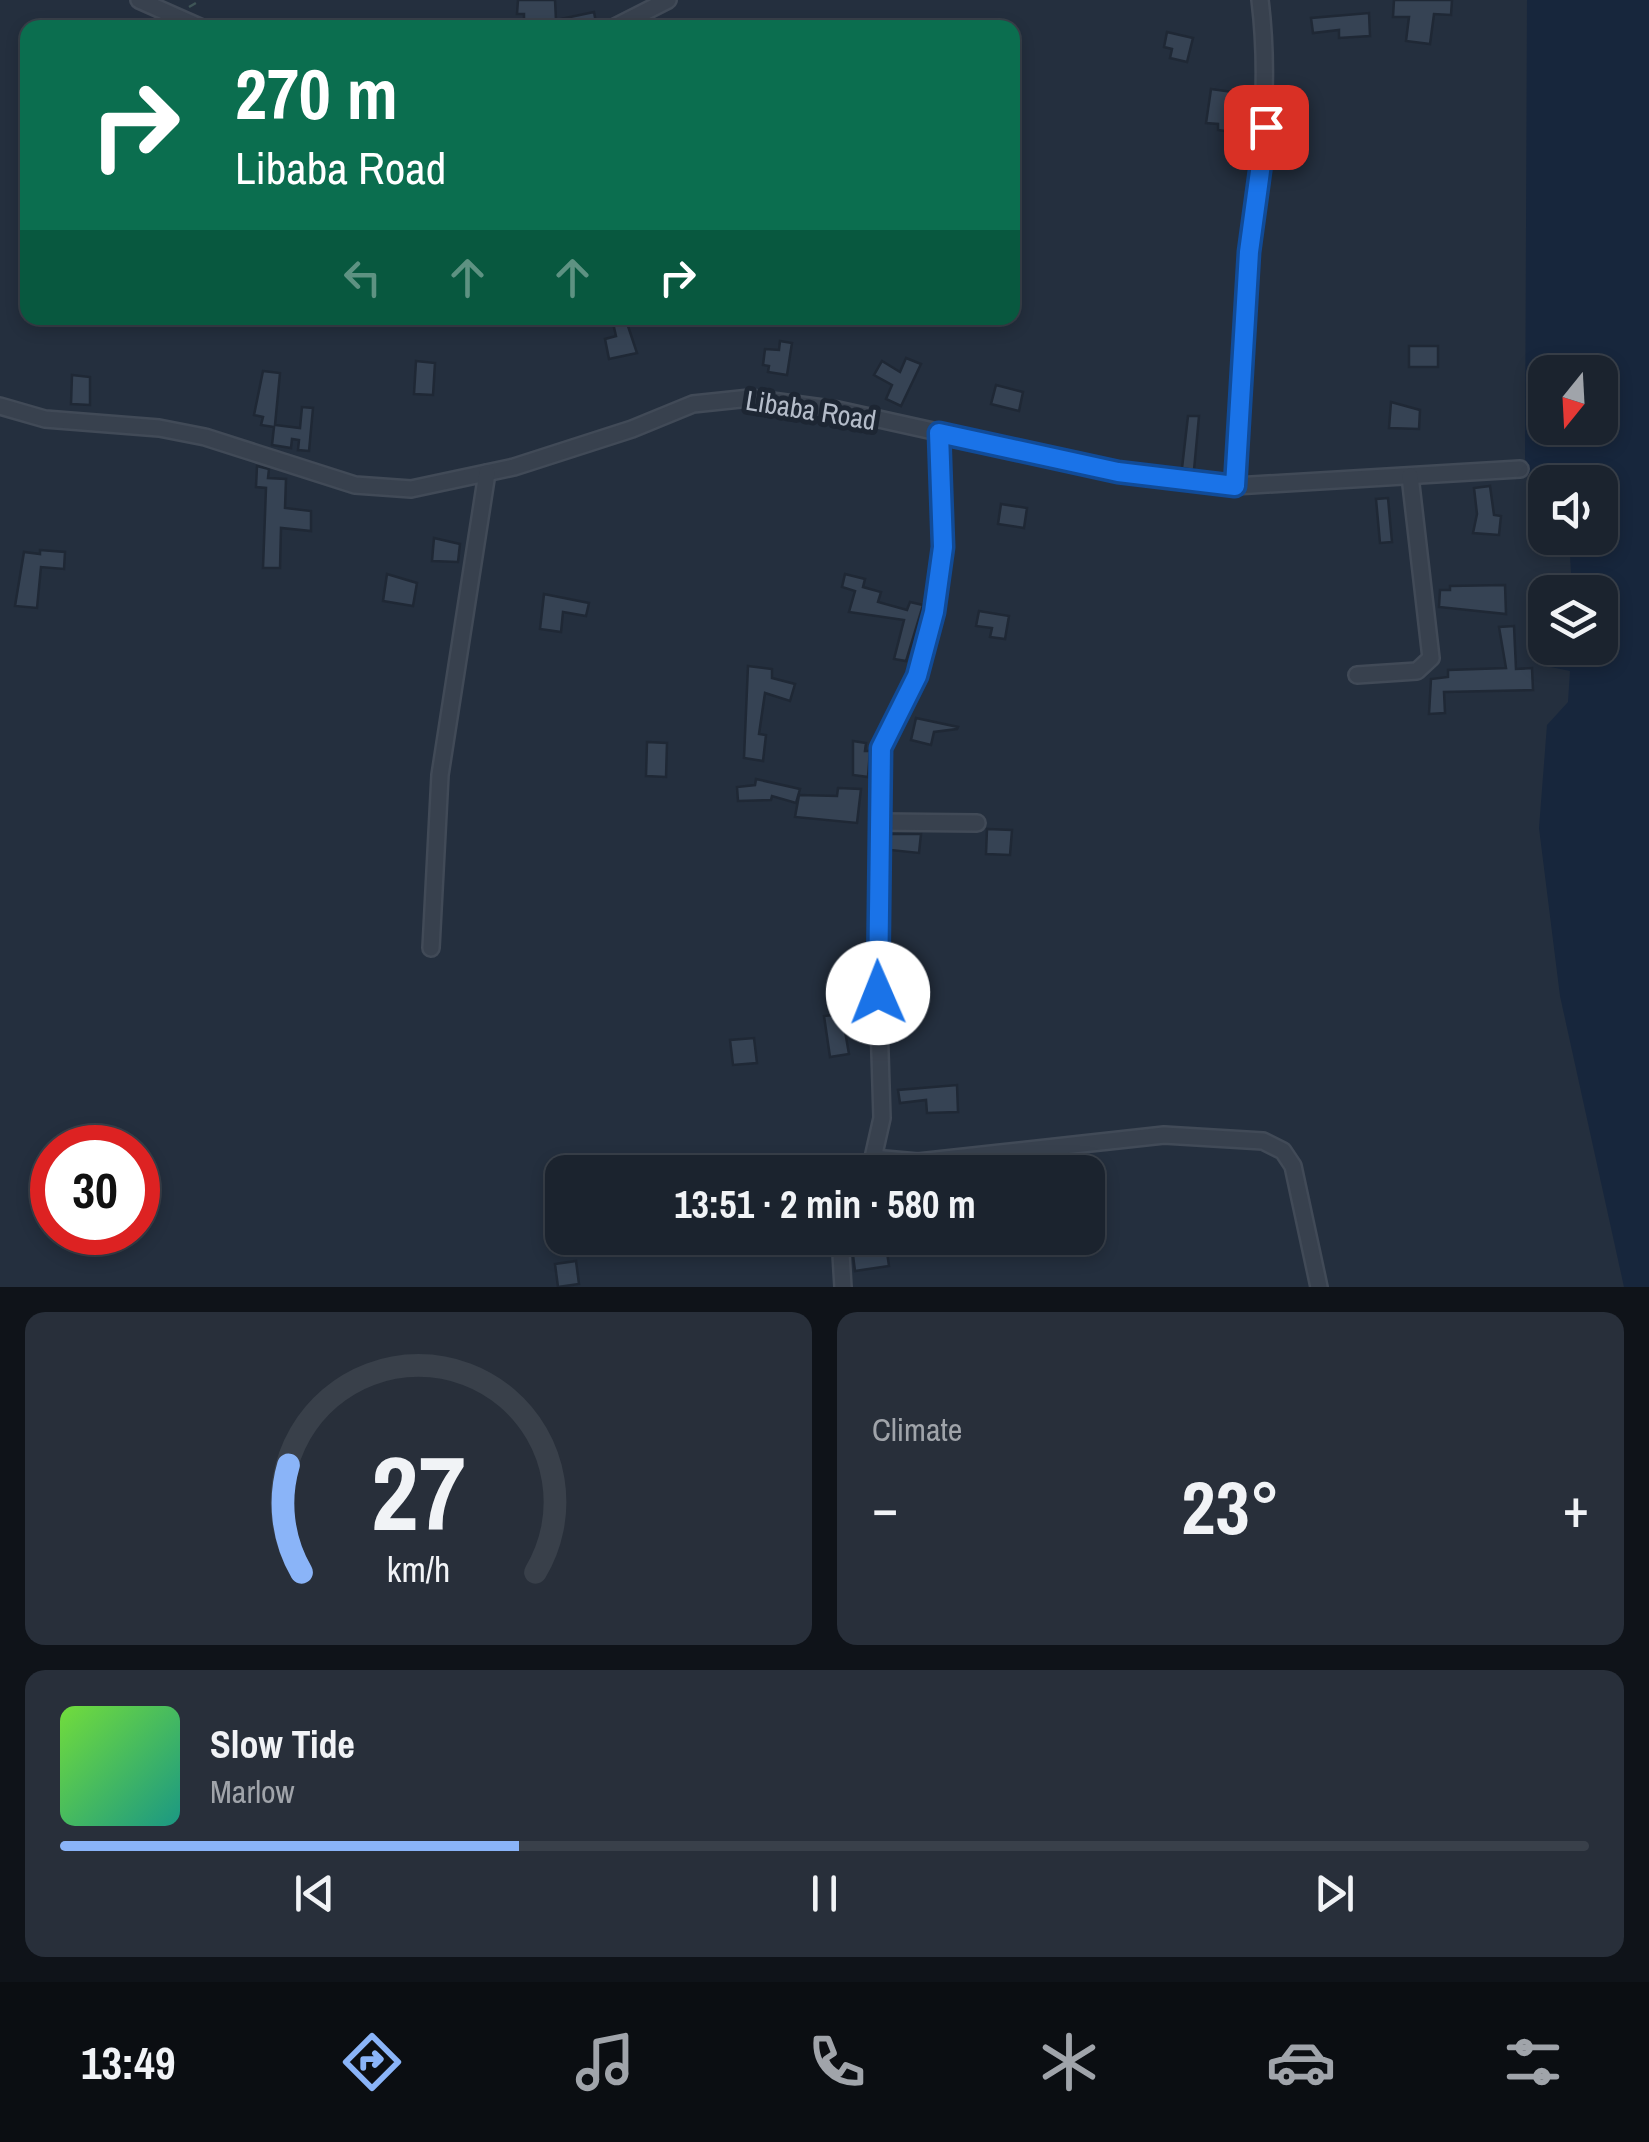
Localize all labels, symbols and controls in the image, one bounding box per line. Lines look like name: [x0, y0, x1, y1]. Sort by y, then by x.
text: 270 m: [235, 47, 398, 141]
icon: right: [70, 60, 200, 190]
pin: [1224, 85, 1309, 170]
icon: arrive: [1239, 100, 1294, 155]
text: Libaba Road: [235, 137, 446, 198]
icon: left: [335, 250, 390, 305]
icon: ahead: [440, 250, 495, 305]
icon: ahead: [545, 250, 600, 305]
icon: right: [650, 250, 705, 305]
north arrow: [1528, 355, 1618, 445]
map controls: [1528, 355, 1618, 665]
street label: Libaba Road: [743, 381, 879, 439]
button: sound: [1528, 465, 1618, 555]
button: layers: [1528, 575, 1618, 665]
position arrow: [826, 941, 930, 1045]
speed limit sign: 30: [30, 1125, 160, 1255]
text: 13:51 · 2 min · 580 m: [674, 1179, 976, 1230]
text: Climate: [872, 1408, 962, 1451]
text: 27: [371, 1422, 466, 1562]
text: 23°: [1181, 1456, 1280, 1557]
text: −: [872, 1470, 898, 1544]
text: +: [1563, 1470, 1589, 1544]
text: km/h: [387, 1545, 450, 1593]
text: Slow Tide: [210, 1719, 355, 1770]
text: Marlow: [210, 1770, 295, 1813]
icon: previous: [287, 1866, 342, 1921]
icon: pause: [797, 1866, 852, 1921]
icon: next: [1307, 1866, 1362, 1921]
icon: directions: [337, 2027, 407, 2097]
icon: music: [570, 2027, 640, 2097]
icon: phone: [802, 2027, 872, 2097]
icon: climate: [1034, 2027, 1104, 2097]
icon: car: [1266, 2027, 1336, 2097]
icon: filters: [1498, 2027, 1568, 2097]
text: 13:49: [81, 2032, 175, 2093]

